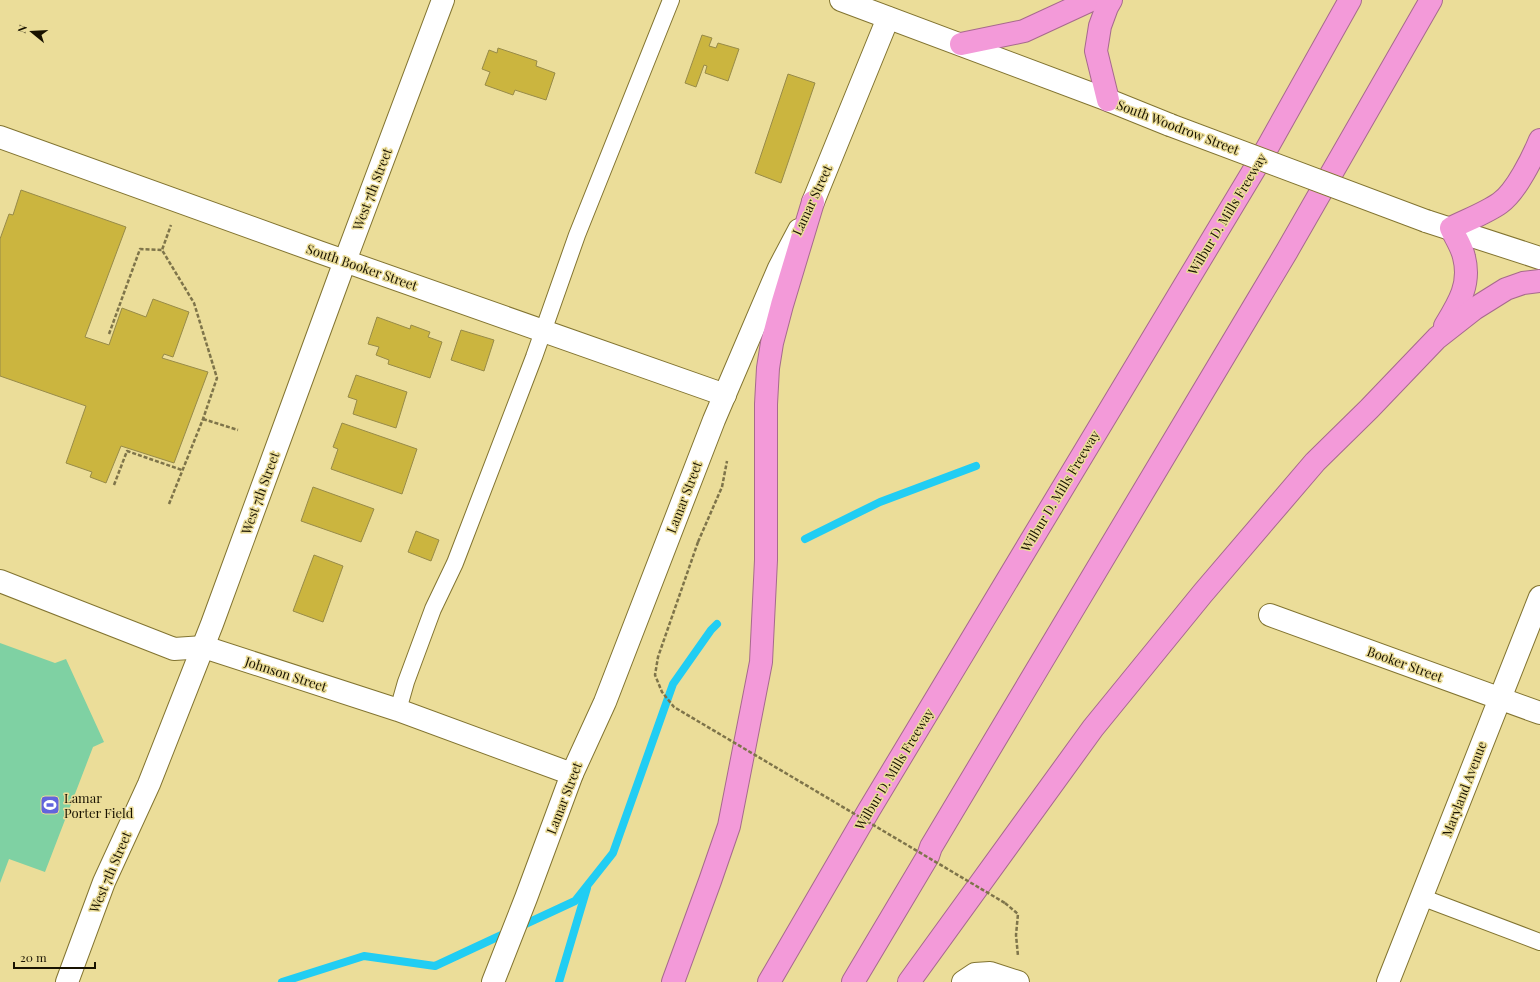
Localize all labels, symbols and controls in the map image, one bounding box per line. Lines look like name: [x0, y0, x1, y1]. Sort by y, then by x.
north arrow: [12, 12, 52, 52]
text: N: [14, 23, 30, 35]
street label: South Woodrow Street: [1115, 95, 1242, 158]
street label: West 7th Street: [348, 145, 395, 233]
street label: Wilbur D. Mills Freeway: [1183, 150, 1270, 278]
street label: Lamar Street: [788, 161, 835, 238]
street label: South Booker Street: [304, 240, 420, 294]
street label: Wilbur D. Mills Freeway: [1016, 427, 1103, 555]
street label: West 7th Street: [236, 449, 282, 537]
street label: Lamar Street: [662, 458, 705, 535]
street label: Booker Street: [1365, 642, 1446, 685]
street label: Johnson Street: [242, 652, 330, 695]
street label: Wilbur D. Mills Freeway: [850, 705, 937, 833]
street label: Maryland Avenue: [1438, 738, 1490, 839]
street label: Lamar Street: [542, 759, 585, 836]
place label: Lamar Porter Field: [64, 789, 134, 821]
sports icon: Lamar Porter Field: [39, 794, 61, 816]
street label: West 7th Street: [84, 828, 134, 916]
scale bar: [14, 944, 95, 970]
text: 20 m: [20, 949, 47, 965]

